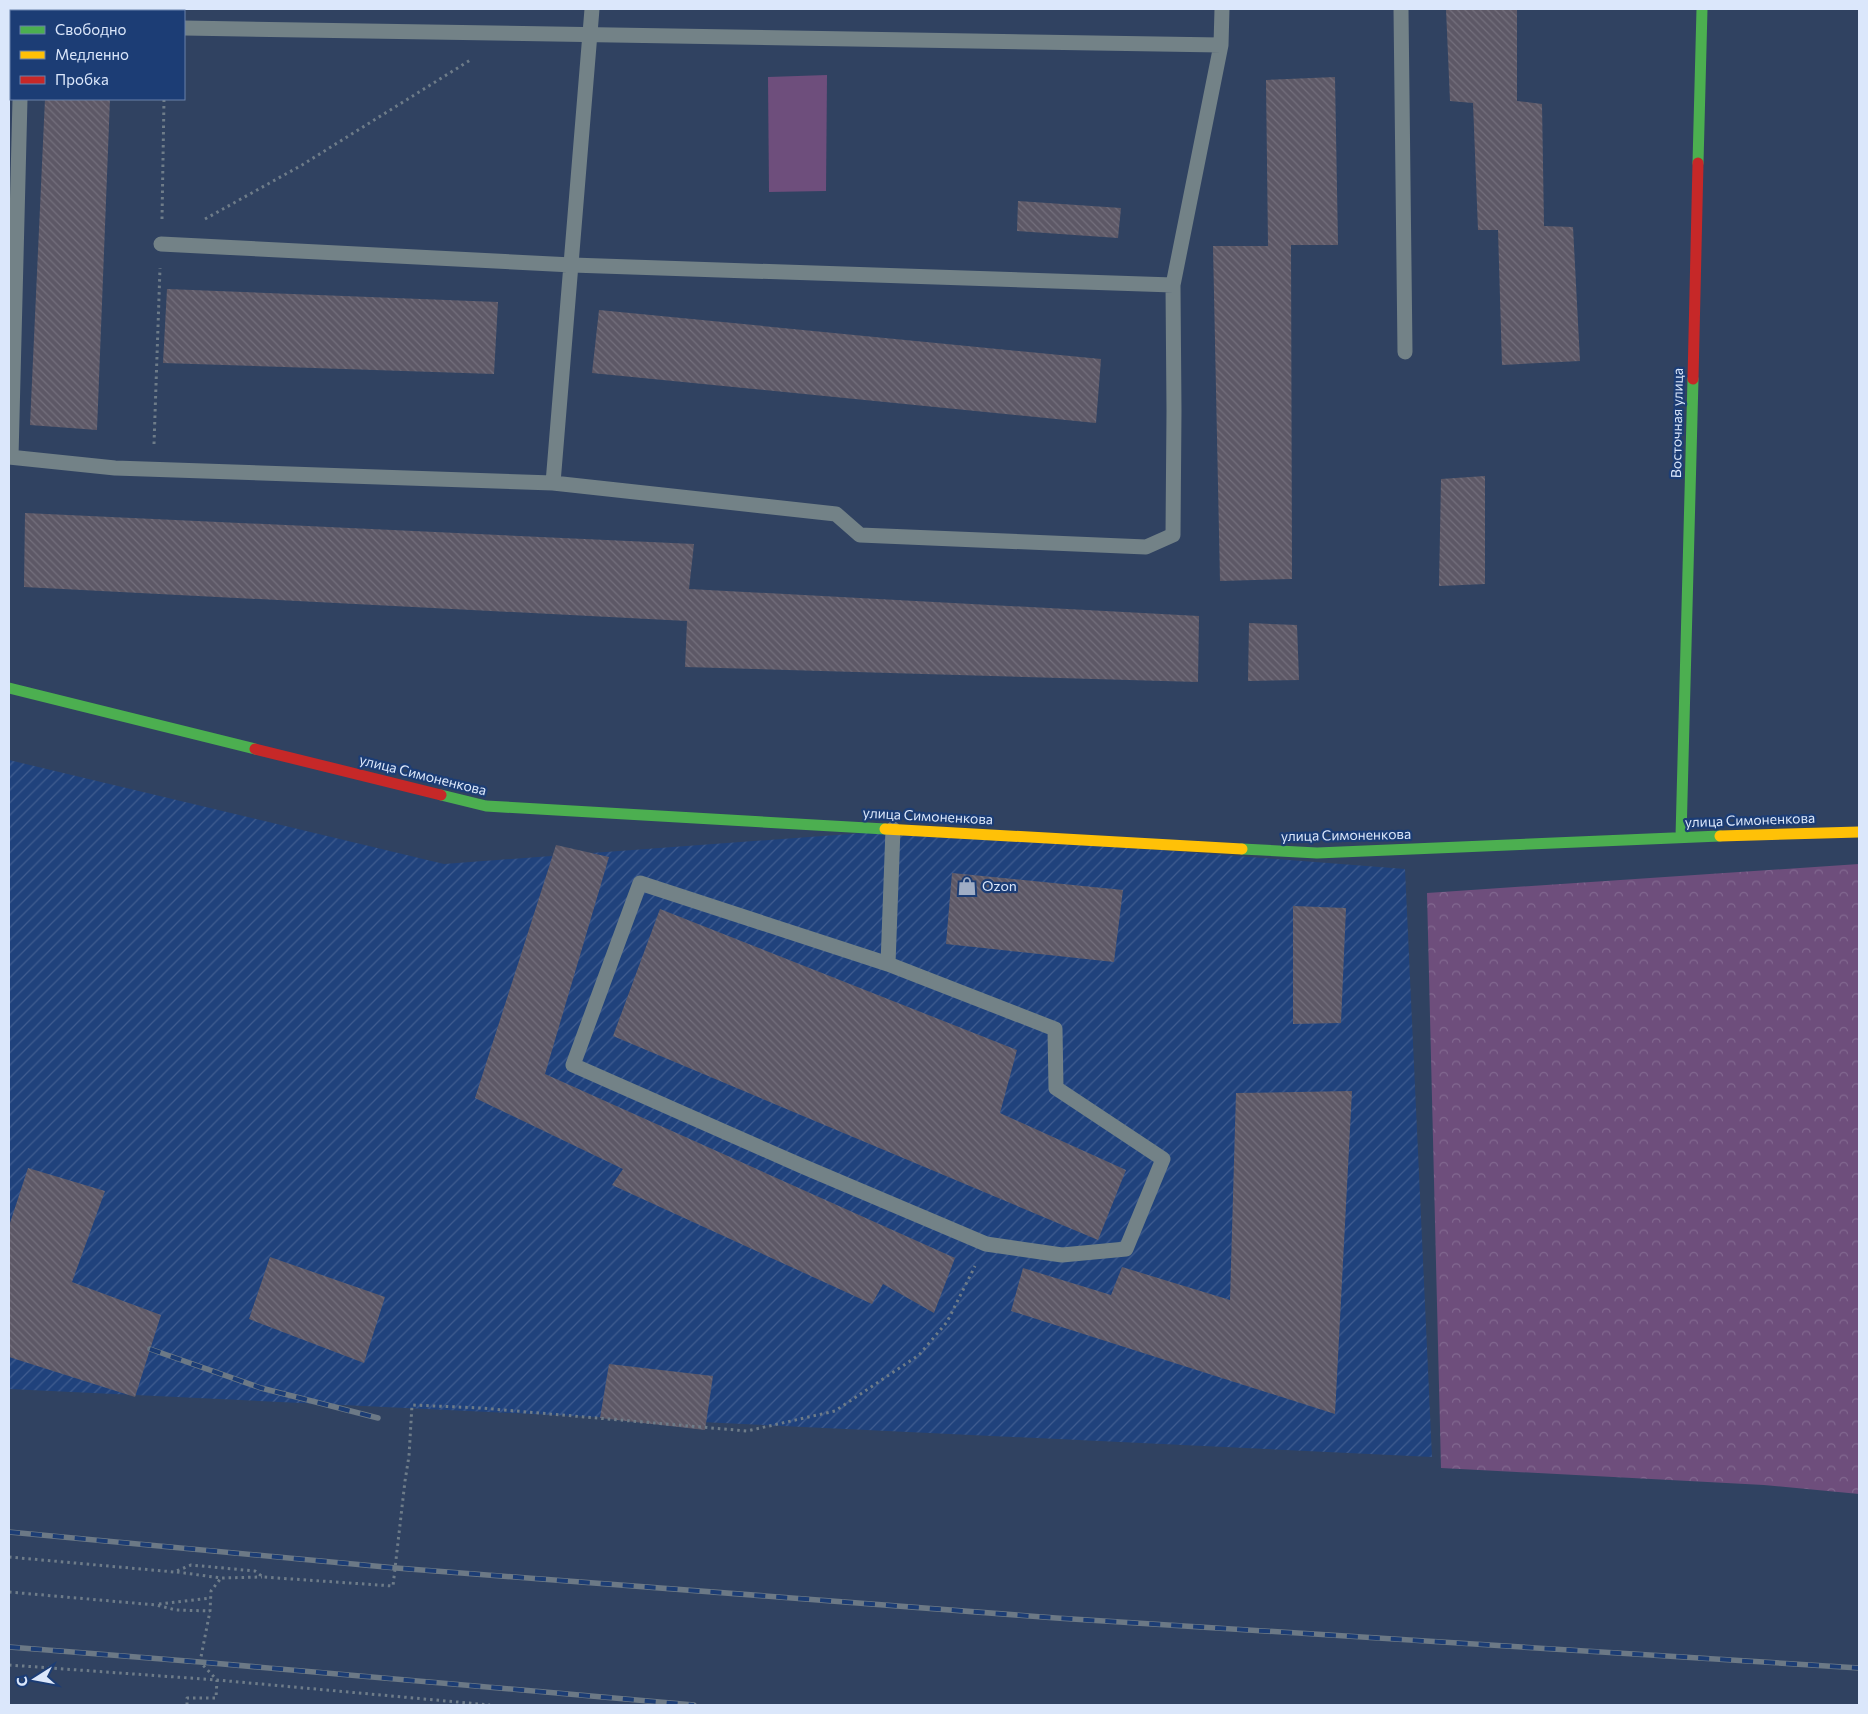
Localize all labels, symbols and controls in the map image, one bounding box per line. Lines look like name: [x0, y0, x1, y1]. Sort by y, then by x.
legend: [10, 10, 185, 100]
text: Свободно: [55, 20, 126, 38]
text: Медленно: [55, 45, 129, 63]
text: Пробка: [55, 70, 109, 88]
street label: Восточная улица: [1667, 368, 1686, 478]
street label: улица Симоненкова: [358, 750, 488, 799]
street label: улица Симоненкова: [862, 804, 994, 827]
street label: улица Симоненкова: [1684, 809, 1815, 830]
street label: улица Симоненкова: [1281, 825, 1411, 844]
shop icon: Ozon: [956, 875, 978, 897]
place label: Ozon: [982, 877, 1017, 894]
north arrow: [10, 1654, 60, 1704]
text: С: [12, 1675, 31, 1688]

